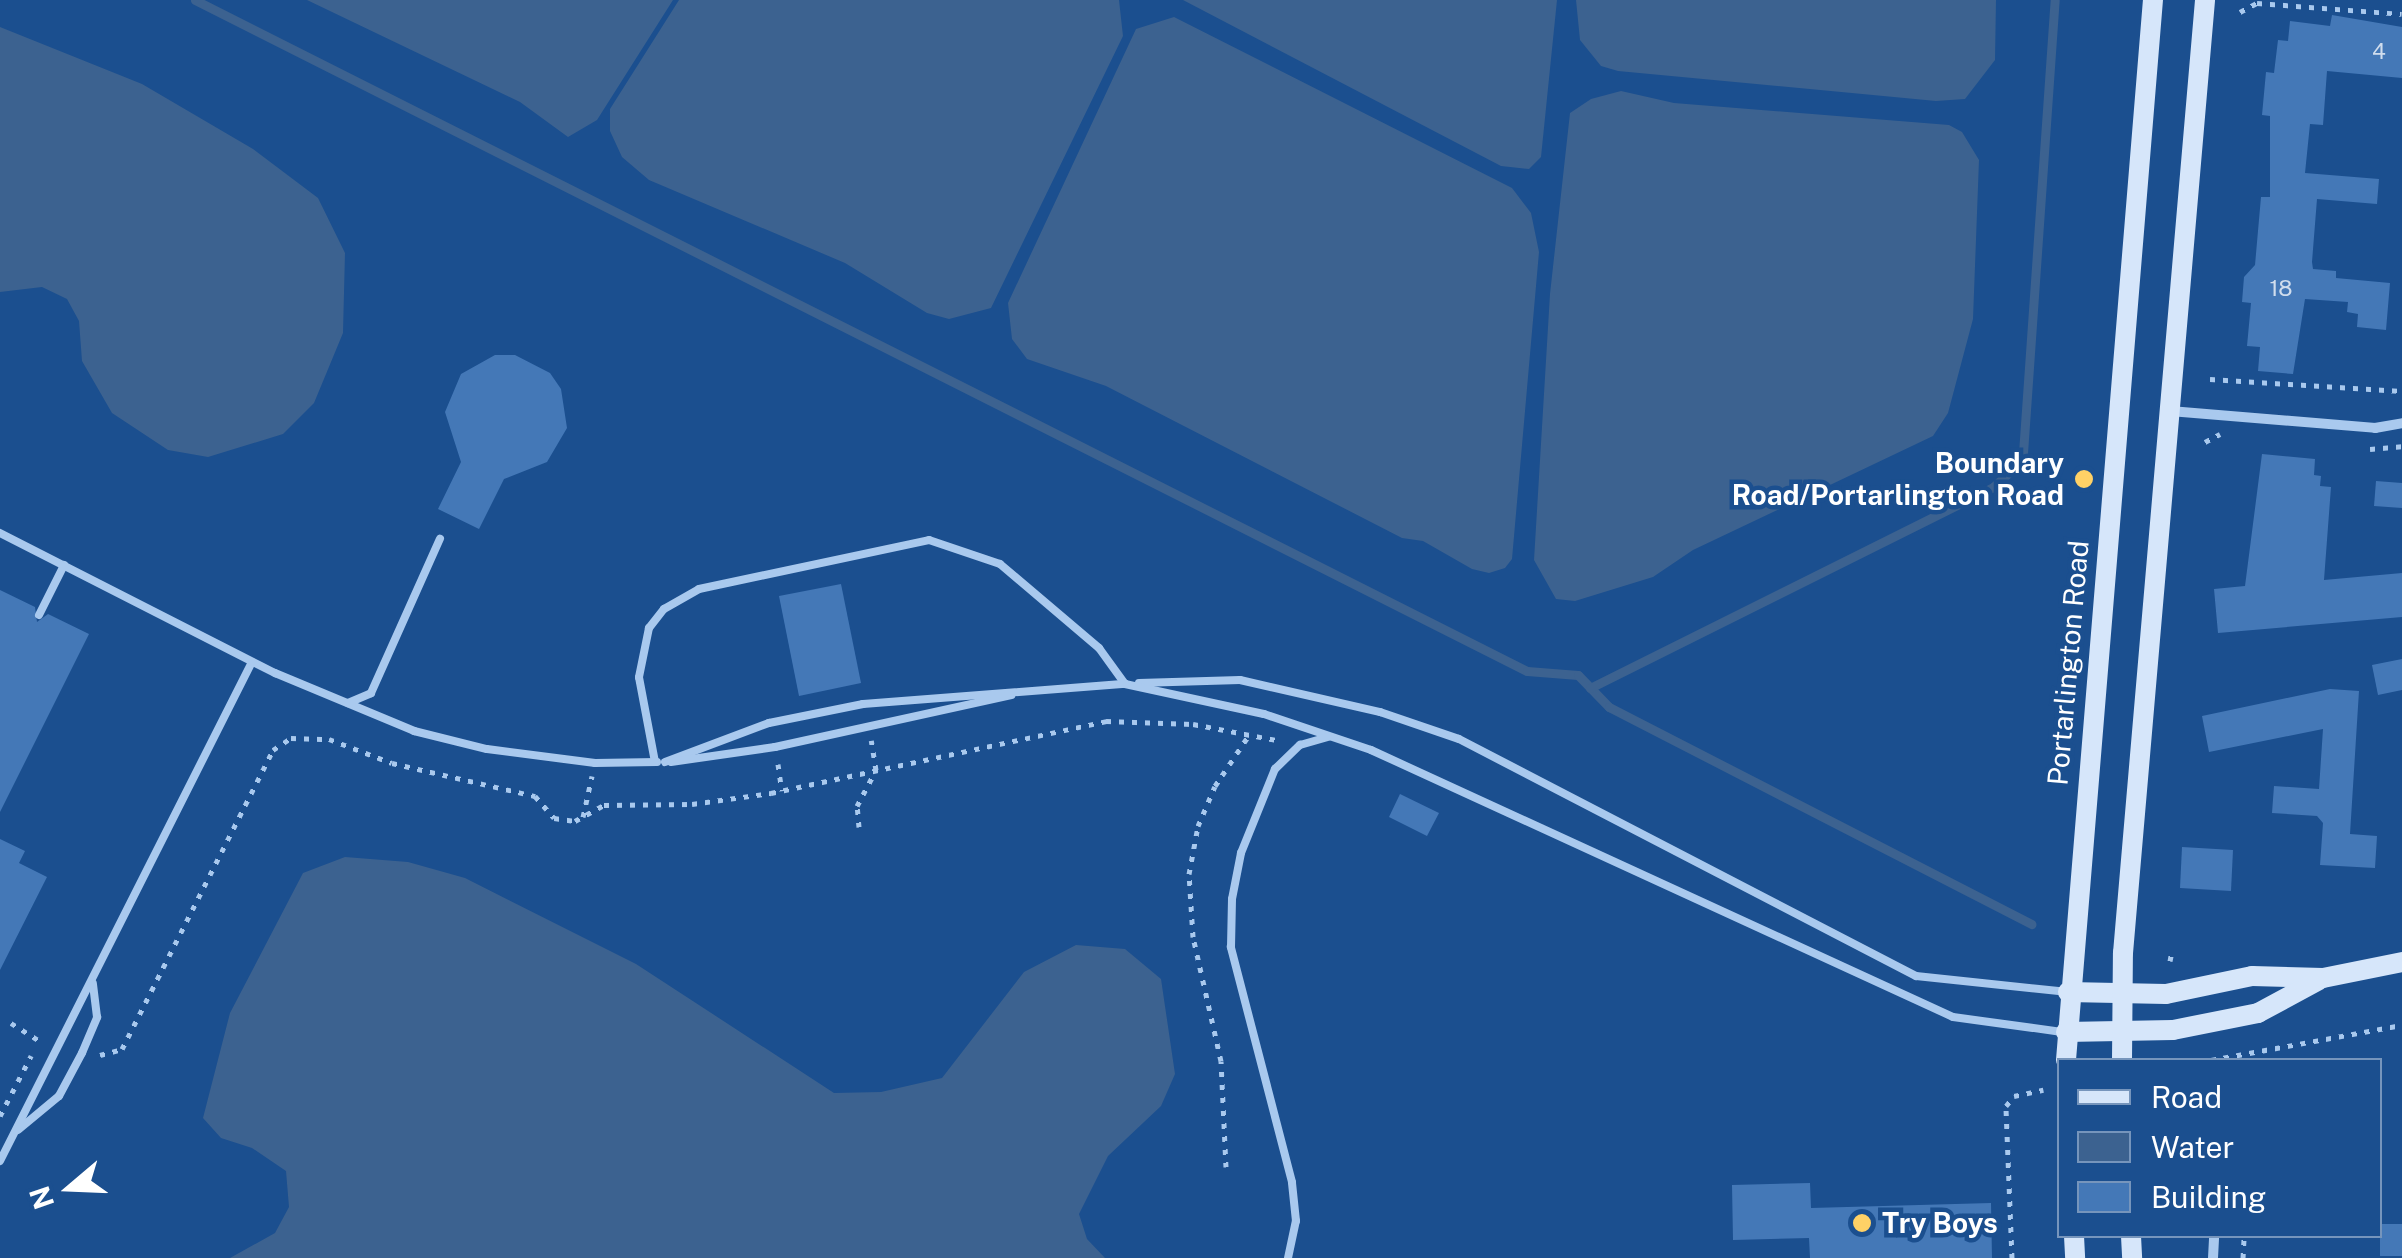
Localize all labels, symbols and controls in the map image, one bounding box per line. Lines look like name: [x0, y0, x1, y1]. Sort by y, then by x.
house number: 4: [2372, 39, 2386, 65]
house number: 18: [2269, 276, 2293, 302]
place label: Boundary Road/Portarlington Road: [1732, 446, 2064, 512]
marker: Boundary Road/Portarlington Road: [2073, 468, 2095, 490]
street label: Portarlington Road: [2041, 539, 2095, 787]
legend: [2057, 1058, 2382, 1238]
text: Road: [2151, 1079, 2222, 1115]
text: Water: [2151, 1129, 2234, 1165]
north arrow: [20, 1138, 120, 1238]
text: Building: [2151, 1179, 2266, 1215]
text: N: [22, 1182, 60, 1214]
place label: Try Boys: [1882, 1206, 1998, 1240]
marker: Try Boys: [1851, 1212, 1873, 1234]

